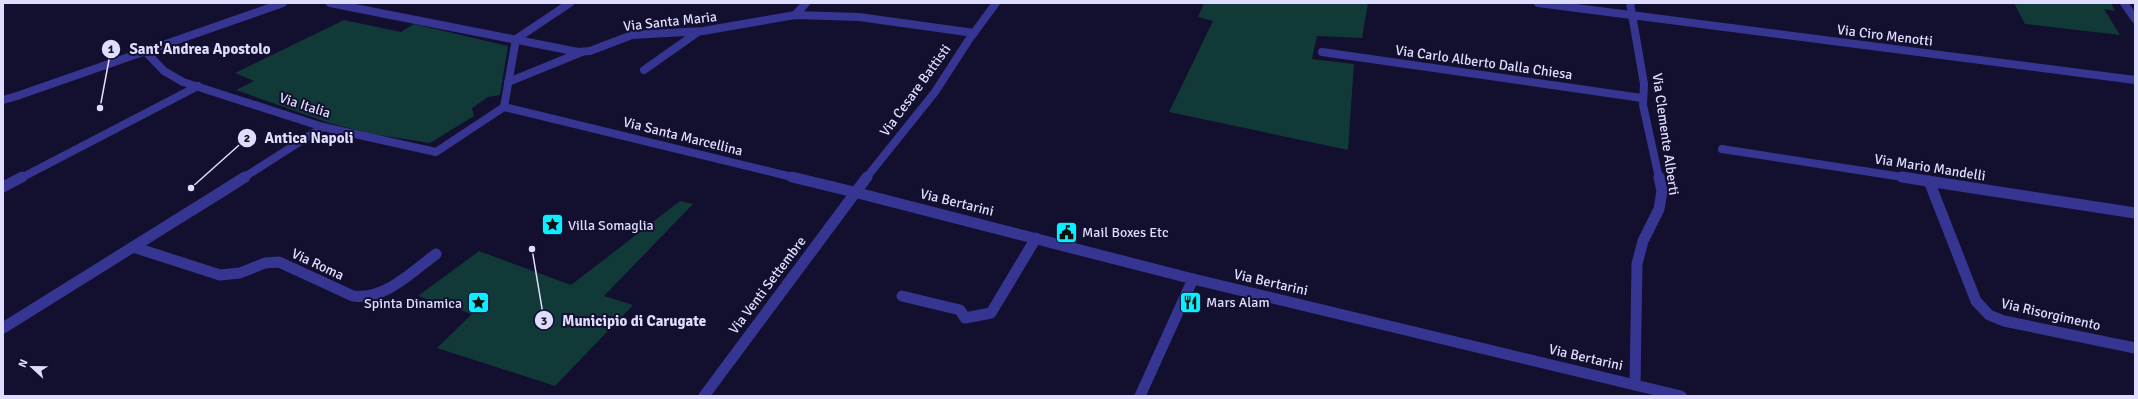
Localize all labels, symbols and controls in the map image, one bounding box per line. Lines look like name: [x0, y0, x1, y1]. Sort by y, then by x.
street label: Via Santa Maria: [622, 8, 718, 35]
street label: Via Ciro Menotti: [1836, 21, 1934, 50]
callout: Sant'Andrea Apostolo: [101, 35, 279, 62]
text: Sant'Andrea Apostolo: [129, 40, 271, 58]
street label: Via Cesare Battisti: [876, 41, 954, 140]
text: 1: [108, 42, 115, 57]
street label: Via Carlo Alberto Dalla Chiesa: [1394, 42, 1574, 83]
street label: Via Clemente Alberti: [1649, 72, 1683, 196]
street label: Via Italia: [277, 89, 333, 122]
street label: Via Santa Marcellina: [621, 113, 745, 160]
callout: Antica Napoli: [237, 124, 362, 151]
text: Antica Napoli: [265, 129, 354, 147]
text: 2: [244, 131, 250, 146]
street label: Via Mario Mandelli: [1873, 150, 1987, 185]
street label: Via Bertarini: [918, 185, 996, 220]
place icon: Villa Somaglia: [539, 212, 565, 238]
place label: Villa Somaglia: [568, 217, 654, 234]
public building icon: Mail Boxes Etc: [1054, 219, 1080, 245]
place label: Mail Boxes Etc: [1082, 224, 1169, 241]
street label: Via Venti Settembre: [725, 233, 810, 337]
street label: Via Roma: [289, 245, 347, 284]
street label: Via Bertarini: [1232, 266, 1310, 299]
restaurant icon: Mars Alam: [1178, 289, 1204, 315]
place icon: Spinta Dinamica: [465, 290, 491, 316]
place label: Mars Alam: [1206, 294, 1270, 311]
place label: Spinta Dinamica: [364, 295, 462, 312]
street label: Via Risorgimento: [1999, 295, 2102, 334]
callout: Municipio di Carugate: [534, 307, 714, 334]
text: Municipio di Carugate: [562, 312, 706, 330]
text: 3: [541, 314, 547, 329]
street label: Via Bertarini: [1547, 341, 1625, 374]
north arrow: [12, 347, 52, 387]
text: N: [16, 357, 31, 369]

